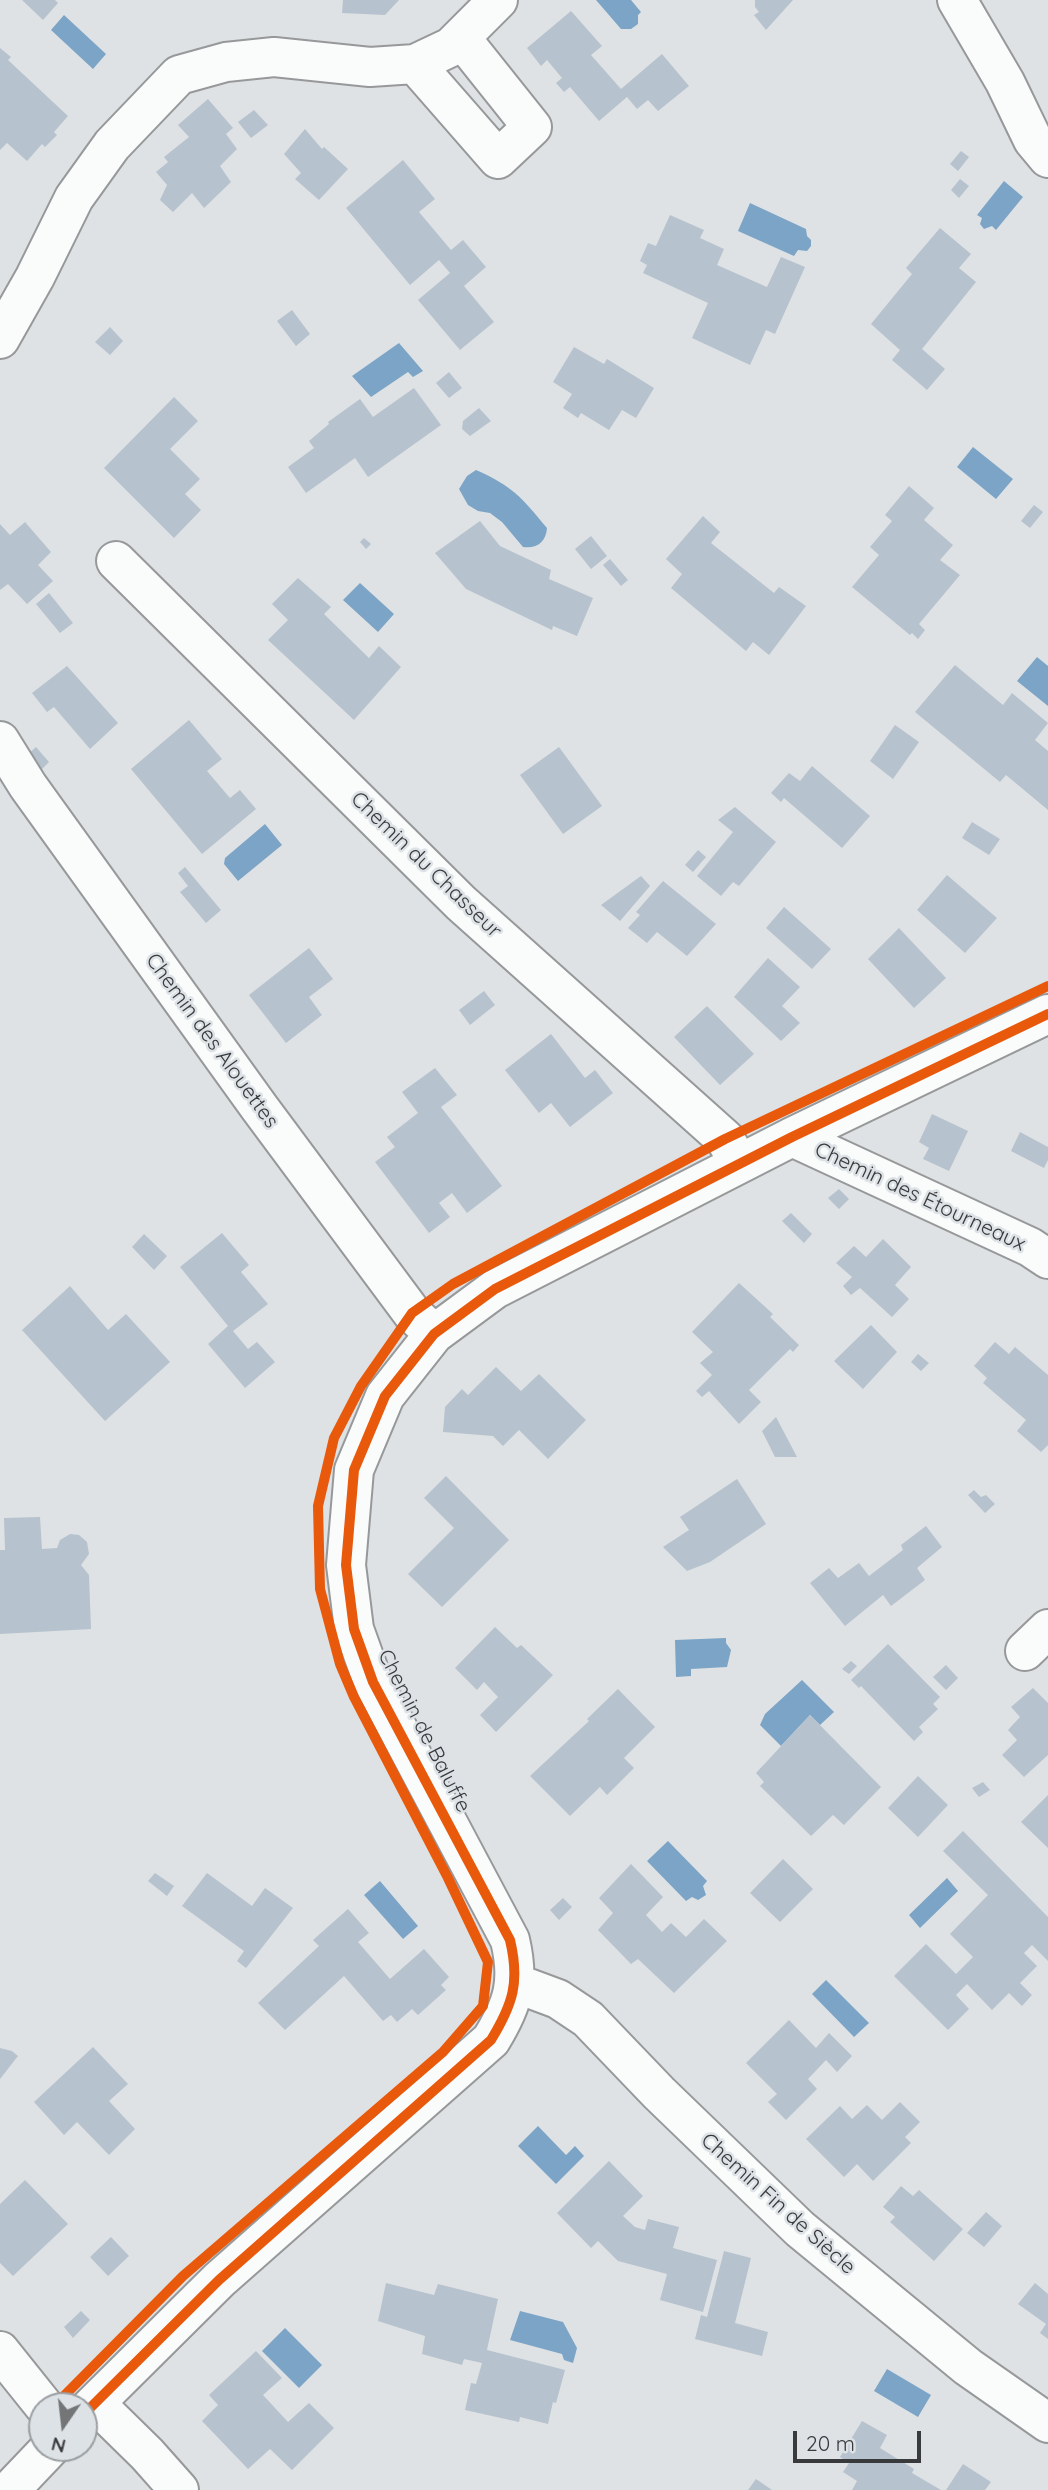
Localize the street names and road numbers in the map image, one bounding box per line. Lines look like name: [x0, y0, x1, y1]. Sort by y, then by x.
street label: Chemin du Chasseur: [345, 787, 507, 943]
street label: Chemin des Alouettes: [140, 949, 284, 1133]
street label: Chemin des Étourneaux: [811, 1137, 1029, 1257]
street label: Chemin de Baluffe: [372, 1645, 476, 1817]
street label: Chemin Fin de Siècle: [696, 2128, 860, 2280]

